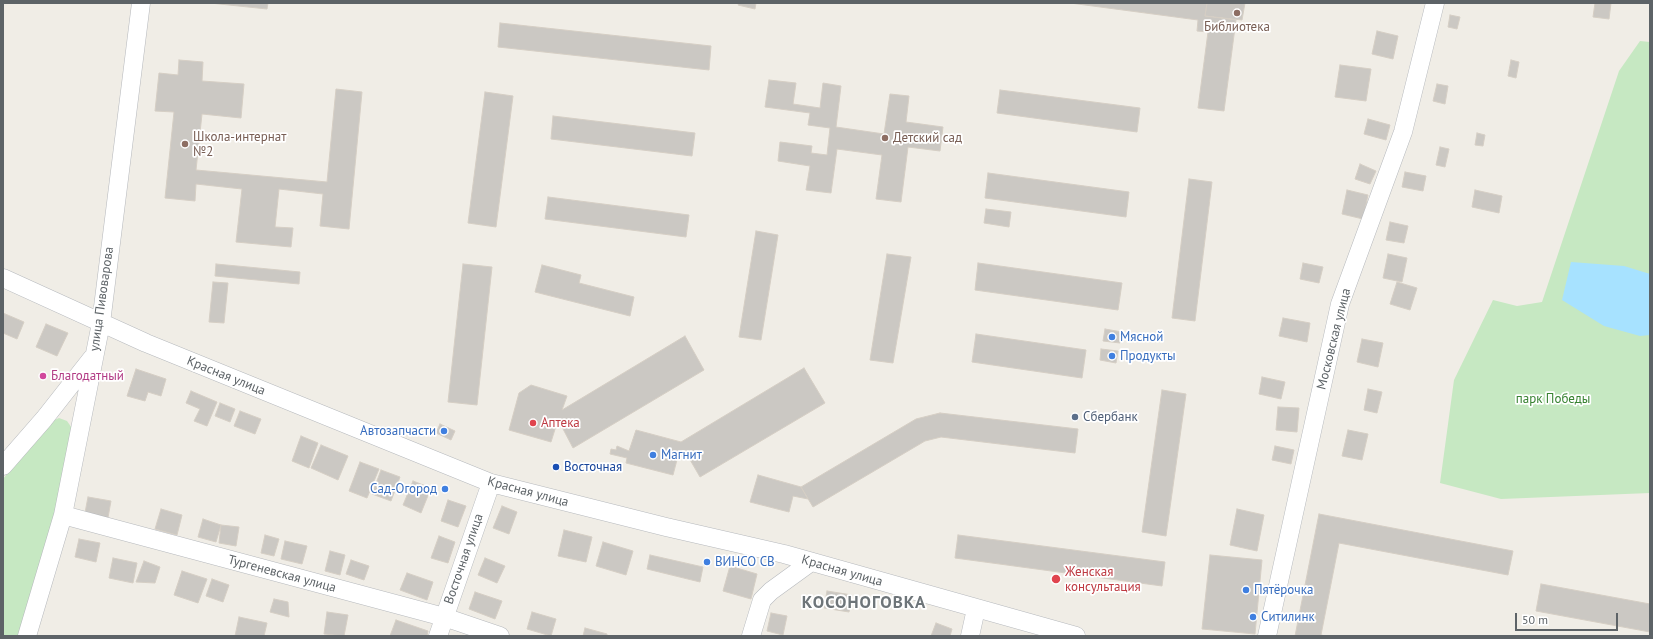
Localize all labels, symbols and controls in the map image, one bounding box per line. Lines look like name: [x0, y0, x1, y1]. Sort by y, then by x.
marker: Библиотека: [1232, 8, 1242, 18]
place label: Библиотека: [1204, 19, 1270, 35]
place label: Школа-интернат №2: [193, 129, 286, 160]
place label: Детский сад: [893, 130, 962, 146]
marker: Детский сад: [880, 133, 890, 143]
marker: Школа-интернат №2: [180, 139, 190, 149]
street label: улица Пивоварова: [87, 246, 117, 352]
street label: Московская улица: [1314, 287, 1354, 391]
place label: Мясной: [1120, 329, 1163, 345]
marker: Мясной: [1107, 332, 1117, 342]
place label: Продукты: [1120, 348, 1176, 364]
marker: Продукты: [1107, 351, 1117, 361]
street label: Красная улица: [184, 353, 268, 399]
place label: Благодатный: [51, 368, 124, 384]
marker: Благодатный: [38, 371, 48, 381]
park label: парк Победы: [1516, 391, 1590, 407]
place label: Сбербанк: [1083, 409, 1138, 425]
marker: Сбербанк: [1070, 412, 1080, 422]
place label: Аптека: [541, 415, 580, 431]
marker: Аптека: [528, 418, 538, 428]
place label: Автозапчасти: [360, 423, 436, 439]
marker: Автозапчасти: [439, 426, 449, 436]
place label: Магнит: [661, 447, 702, 463]
marker: Магнит: [648, 450, 658, 460]
place label: Восточная: [564, 459, 622, 475]
marker: Восточная: [551, 462, 561, 472]
street label: Красная улица: [486, 474, 570, 510]
place label: Сад-Огород: [370, 481, 437, 497]
marker: Сад-Огород: [440, 484, 450, 494]
street label: Восточная улица: [441, 512, 487, 606]
street label: Тургеневская улица: [226, 552, 338, 596]
street label: Красная улица: [800, 552, 884, 590]
place label: ВИНСО СВ: [715, 554, 775, 570]
marker: ВИНСО СВ: [702, 557, 712, 567]
place label: Женская консультация: [1065, 564, 1141, 595]
marker: Женская консультация: [1050, 573, 1062, 585]
place label: Пятёрочка: [1254, 582, 1313, 598]
marker: Пятёрочка: [1241, 585, 1251, 595]
district label: КОСОНОГОВКА: [802, 593, 926, 613]
scale bar: [1517, 605, 1620, 631]
place label: Ситилинк: [1261, 609, 1315, 625]
marker: Ситилинк: [1248, 612, 1258, 622]
text: 50 m: [1522, 612, 1548, 627]

